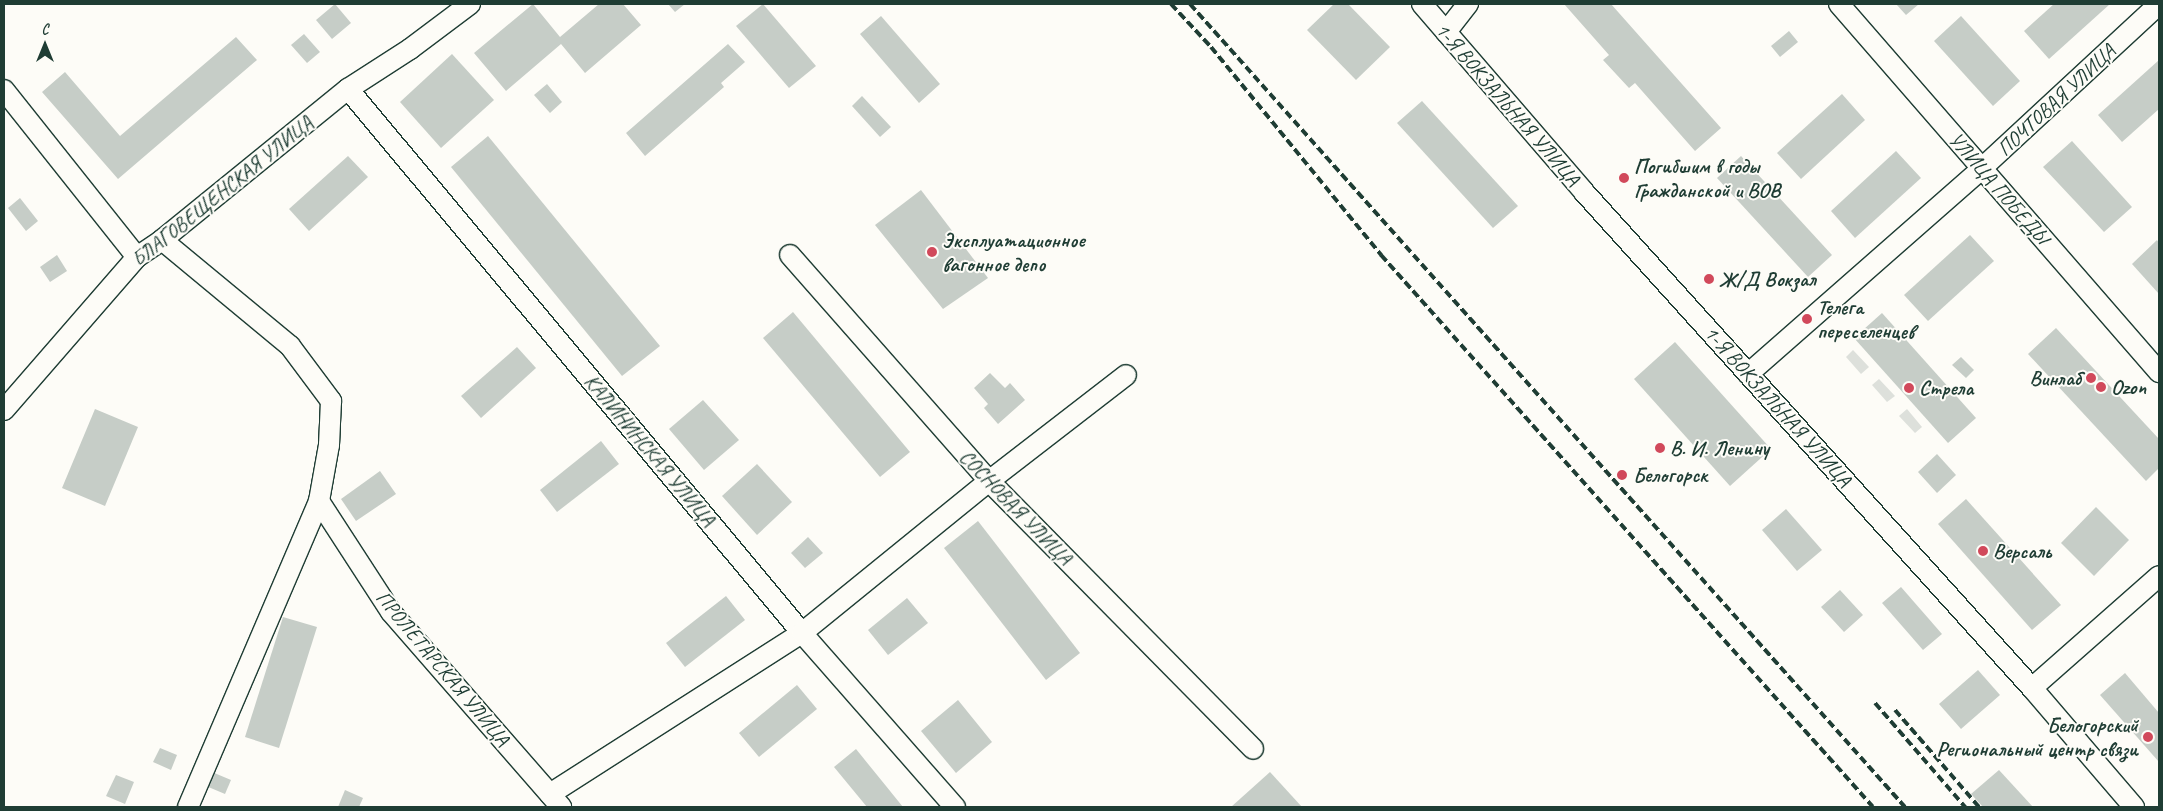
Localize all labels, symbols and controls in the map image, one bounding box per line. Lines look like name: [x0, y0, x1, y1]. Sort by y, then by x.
street label: 1-Я ВОКЗАЛЬНАЯ УЛИЦА: [1430, 17, 1586, 191]
north arrow: [20, 20, 70, 70]
text: С: [42, 21, 48, 38]
street label: ПОЧТОВАЯ УЛИЦА: [1992, 39, 2120, 161]
street label: БЛАГОВЕЩЕНСКАЯ УЛИЦА: [126, 110, 318, 272]
street label: УЛИЦА ПОБЕДЫ: [1943, 127, 2055, 249]
place label: Погибшим в годы Гражданской и ВОВ: [1634, 153, 1781, 203]
marker: Погибшим в годы Гражданской и ВОВ: [1618, 172, 1630, 184]
place label: Эксплуатационное вагонное депо: [942, 227, 1085, 277]
marker: Эксплуатационное вагонное депо: [926, 246, 938, 258]
place label: Ж/Д Вокзал: [1719, 266, 1816, 292]
marker: Ж/Д Вокзал: [1703, 273, 1715, 285]
place label: Телега переселенцев: [1817, 294, 1915, 344]
marker: Телега переселенцев: [1801, 313, 1813, 325]
street label: 1-Я ВОКЗАЛЬНАЯ УЛИЦА: [1699, 320, 1857, 492]
place label: Винлаб: [2030, 365, 2081, 391]
street label: КАЛИНИНСКАЯ УЛИЦА: [580, 369, 720, 531]
marker: Винлаб: [2085, 372, 2097, 384]
place label: Ozon: [2111, 374, 2146, 400]
place label: Стрела: [1919, 375, 1974, 401]
marker: Ozon: [2095, 381, 2107, 393]
marker: Стрела: [1903, 382, 1915, 394]
place label: В. И. Ленину: [1670, 435, 1769, 461]
marker: В. И. Ленину: [1654, 442, 1666, 454]
street label: СОСНОВАЯ УЛИЦА: [954, 444, 1078, 570]
place label: Белогорск: [1633, 462, 1707, 488]
marker: Белогорск: [1615, 468, 1629, 482]
place label: Версаль: [1993, 538, 2051, 564]
marker: Версаль: [1977, 545, 1989, 557]
street label: ПРОЛЕТАРСКАЯ УЛИЦА: [371, 585, 515, 751]
place label: Белогорский Региональный центр связи: [1937, 712, 2138, 762]
marker: Белогорский Региональный центр связи: [2142, 731, 2154, 743]

